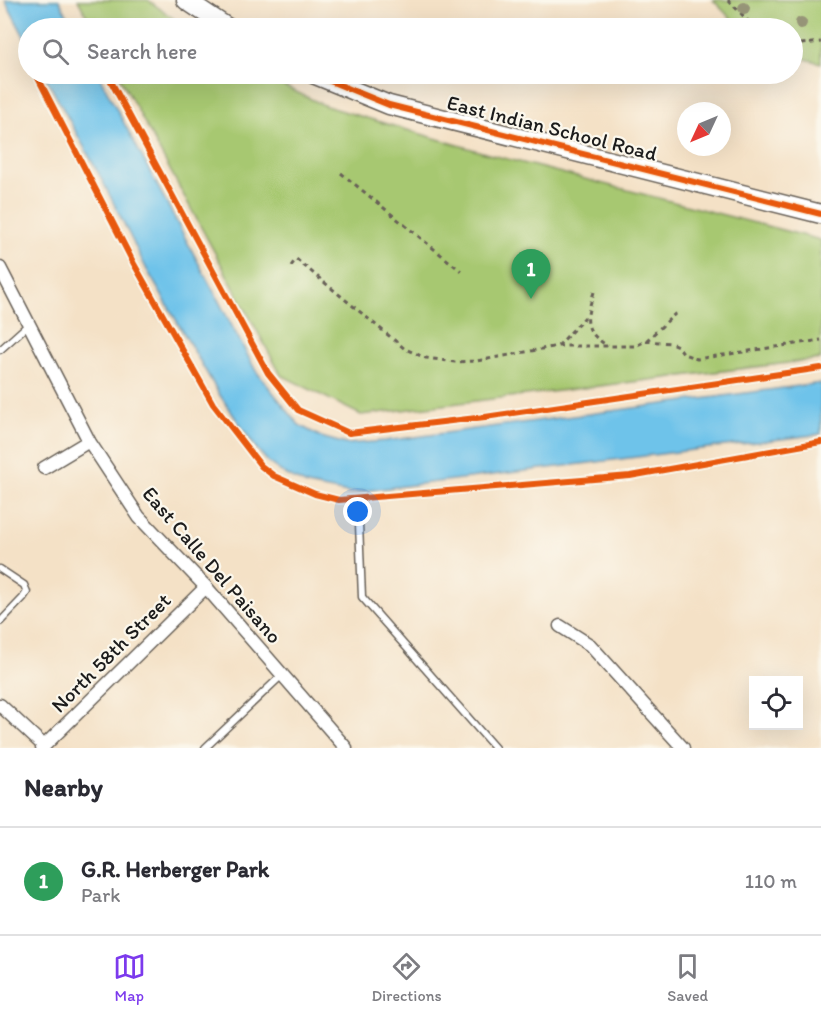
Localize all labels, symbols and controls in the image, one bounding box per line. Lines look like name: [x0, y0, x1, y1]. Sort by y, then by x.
search box: [18, 18, 803, 84]
icon: search: [39, 35, 72, 68]
text: Search here: [87, 38, 197, 65]
street label: East Indian School Road: [444, 89, 660, 166]
north arrow: [677, 102, 731, 156]
pin: 1: [512, 250, 550, 299]
street label: East Calle Del Paisano: [137, 481, 287, 648]
your location: [343, 497, 372, 526]
street label: North 58th Street: [46, 588, 176, 718]
map controls: [749, 676, 803, 730]
button: locate: [749, 676, 803, 730]
text: Nearby: [24, 771, 103, 803]
text: G.R. Herberger Park: [81, 856, 269, 883]
text: 1: [39, 869, 48, 893]
text: 110 m: [745, 869, 797, 893]
text: Park: [81, 883, 120, 907]
tab: Map: [113, 950, 146, 1005]
tab: Directions: [371, 950, 442, 1005]
tab: Saved: [667, 950, 708, 1005]

